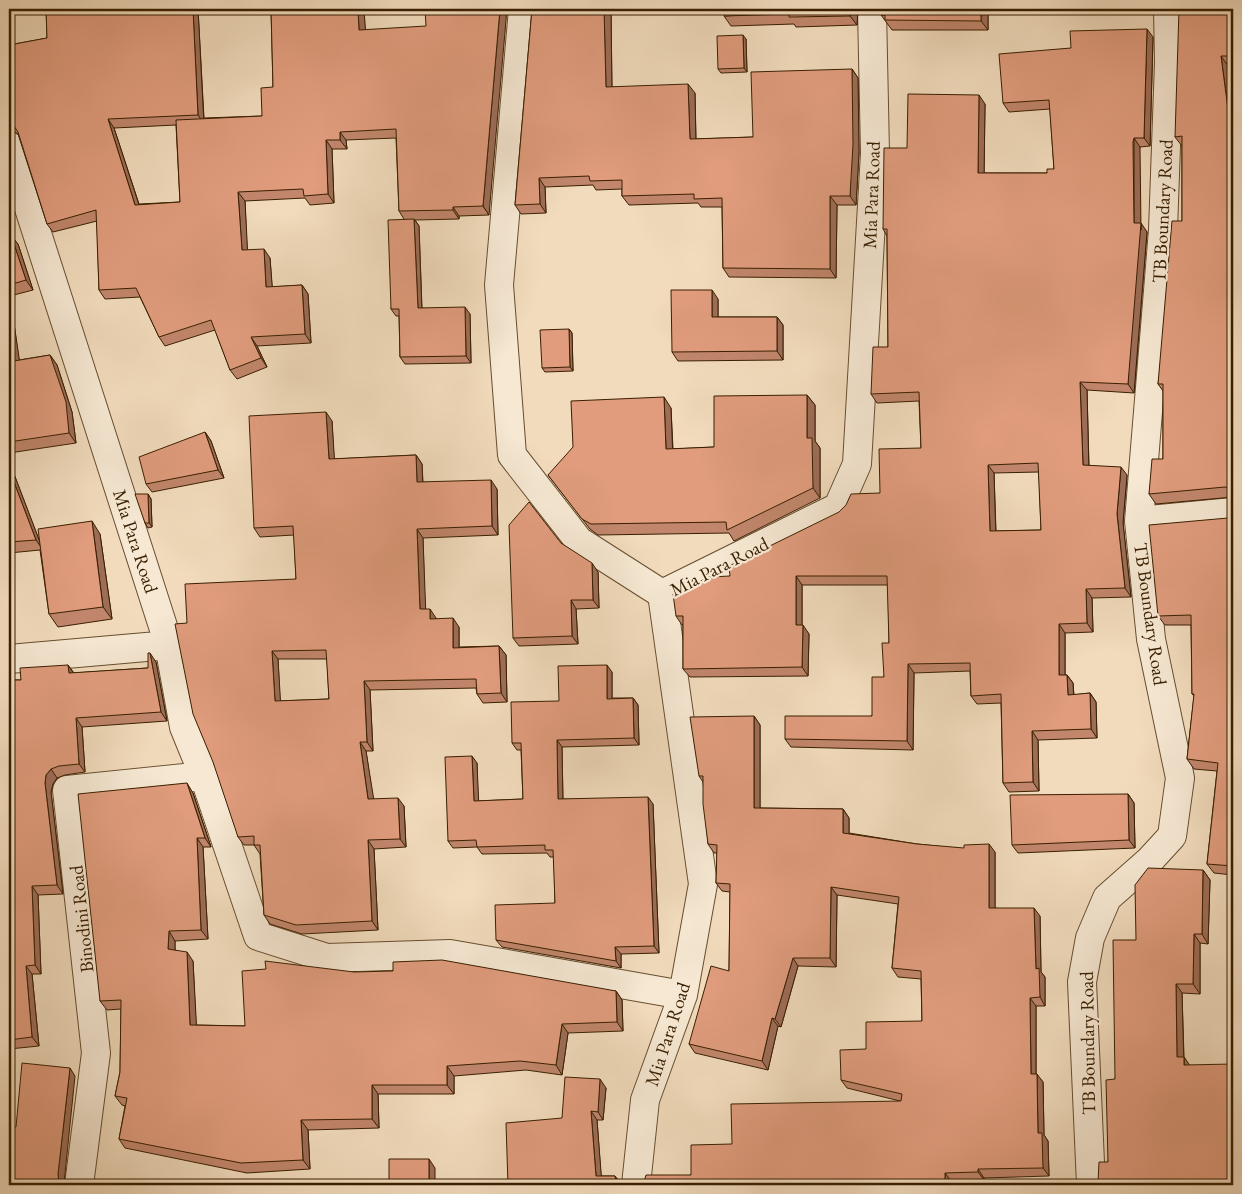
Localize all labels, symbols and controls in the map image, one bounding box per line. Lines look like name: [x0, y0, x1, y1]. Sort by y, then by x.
street label: TB Boundary Road: [1146, 138, 1179, 283]
street label: Mia Para Road: [857, 140, 886, 249]
street label: Mia Para Road: [107, 486, 164, 597]
street label: Mia Para Road: [666, 531, 773, 602]
street label: TB Boundary Road: [1128, 541, 1173, 687]
street label: Binodini Road: [63, 864, 100, 974]
street label: TB Boundary Road: [1074, 971, 1101, 1115]
street label: Mia Para Road: [639, 979, 696, 1089]

